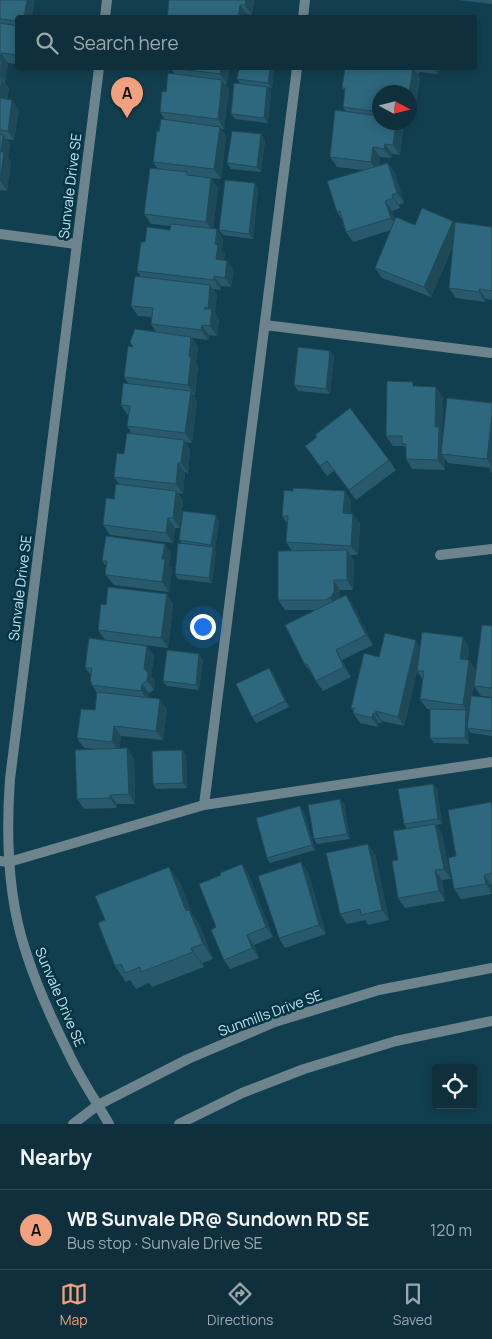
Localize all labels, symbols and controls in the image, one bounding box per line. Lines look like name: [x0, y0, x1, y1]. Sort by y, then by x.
search box: [15, 15, 477, 70]
icon: search: [33, 29, 61, 57]
text: Search here: [73, 30, 179, 56]
pin: A: [111, 77, 143, 118]
north arrow: [372, 85, 417, 130]
street label: Sunvale Drive SE: [54, 132, 85, 240]
street label: Sunvale Drive SE: [4, 534, 35, 642]
your location: [190, 614, 216, 640]
street label: Sunvale Drive SE: [31, 944, 90, 1049]
street label: Sunmills Drive SE: [215, 985, 324, 1040]
map controls: [432, 1064, 477, 1109]
button: locate: [432, 1064, 477, 1109]
text: Nearby: [20, 1143, 92, 1171]
text: WB Sunvale DR@ Sundown RD SE: [67, 1206, 369, 1232]
text: A: [31, 1219, 41, 1241]
text: 120 m: [430, 1219, 472, 1241]
text: Bus stop · Sunvale Drive SE: [67, 1232, 263, 1254]
tab: Map: [60, 1280, 88, 1329]
tab: Directions: [207, 1280, 273, 1329]
tab: Saved: [393, 1280, 432, 1329]

